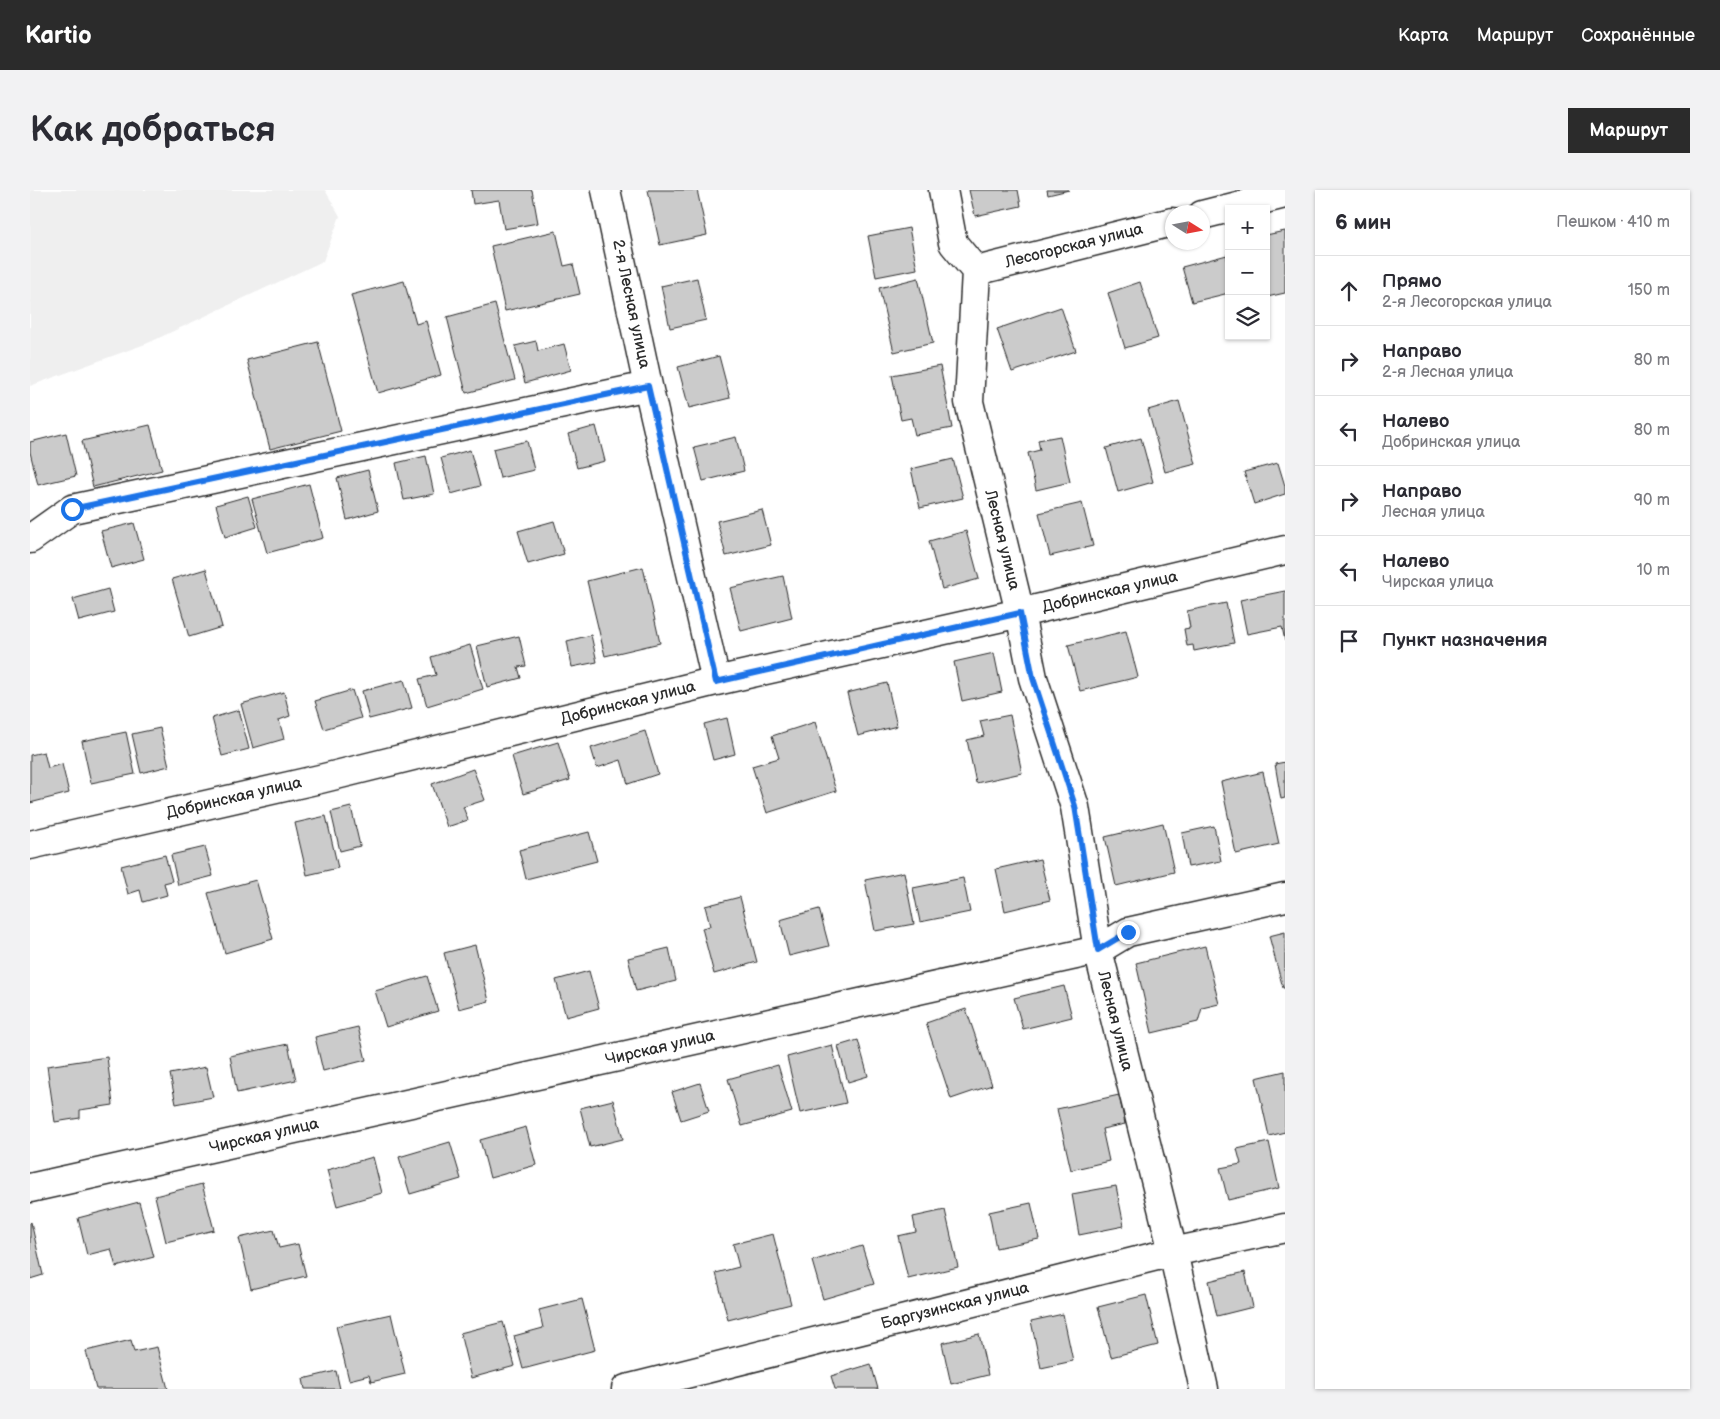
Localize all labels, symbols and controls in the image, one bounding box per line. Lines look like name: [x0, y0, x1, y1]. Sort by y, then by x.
text: Kartio: [25, 21, 92, 50]
text: Карта: [1398, 25, 1449, 46]
text: Маршрут: [1477, 25, 1553, 46]
text: Сохранённые: [1581, 25, 1695, 46]
button: Маршрут: [1568, 108, 1690, 153]
text: Как добраться: [30, 109, 276, 152]
north arrow: [1165, 205, 1210, 250]
map controls: [1225, 205, 1270, 340]
button: +: [1225, 205, 1270, 250]
text: 6 мин: [1335, 210, 1391, 235]
text: Пешком · 410 m: [1556, 213, 1670, 232]
street label: Лесогорская улица: [1002, 220, 1145, 273]
street label: 2-я Лесная улица: [608, 238, 654, 371]
button: −: [1225, 250, 1270, 295]
text: Прямо: [1382, 270, 1442, 293]
icon: ahead: [1335, 277, 1363, 305]
text: 150 m: [1628, 281, 1670, 300]
text: 2-я Лесогорская улица: [1382, 293, 1552, 312]
button: layers: [1225, 295, 1270, 340]
text: Направо: [1382, 340, 1462, 363]
icon: right: [1335, 347, 1363, 375]
text: 80 m: [1634, 351, 1670, 370]
text: 2-я Лесная улица: [1382, 363, 1513, 382]
text: Налево: [1382, 410, 1449, 433]
icon: left: [1335, 417, 1363, 445]
text: 80 m: [1634, 421, 1670, 440]
text: Добринская улица: [1382, 433, 1520, 452]
text: Направо: [1382, 480, 1462, 503]
street label: Лесная улица: [980, 487, 1024, 593]
icon: right: [1335, 487, 1363, 515]
text: 90 m: [1634, 491, 1670, 510]
route start: [61, 498, 84, 521]
text: Лесная улица: [1382, 503, 1485, 522]
text: Налево: [1382, 550, 1449, 573]
icon: left: [1335, 557, 1363, 585]
text: 10 m: [1637, 561, 1670, 580]
street label: Добринская улица: [1040, 567, 1180, 617]
text: Чирская улица: [1382, 573, 1494, 592]
icon: arrive: [1335, 627, 1363, 655]
text: Пункт назначения: [1382, 629, 1547, 652]
street label: Добринская улица: [559, 677, 698, 729]
street label: Добринская улица: [164, 773, 304, 823]
route end: [1117, 921, 1140, 944]
street label: Лесная улица: [1093, 968, 1137, 1074]
street label: Чирская улица: [603, 1026, 717, 1070]
street label: Чирская улица: [207, 1114, 321, 1158]
street label: Баргузинская улица: [879, 1278, 1032, 1334]

